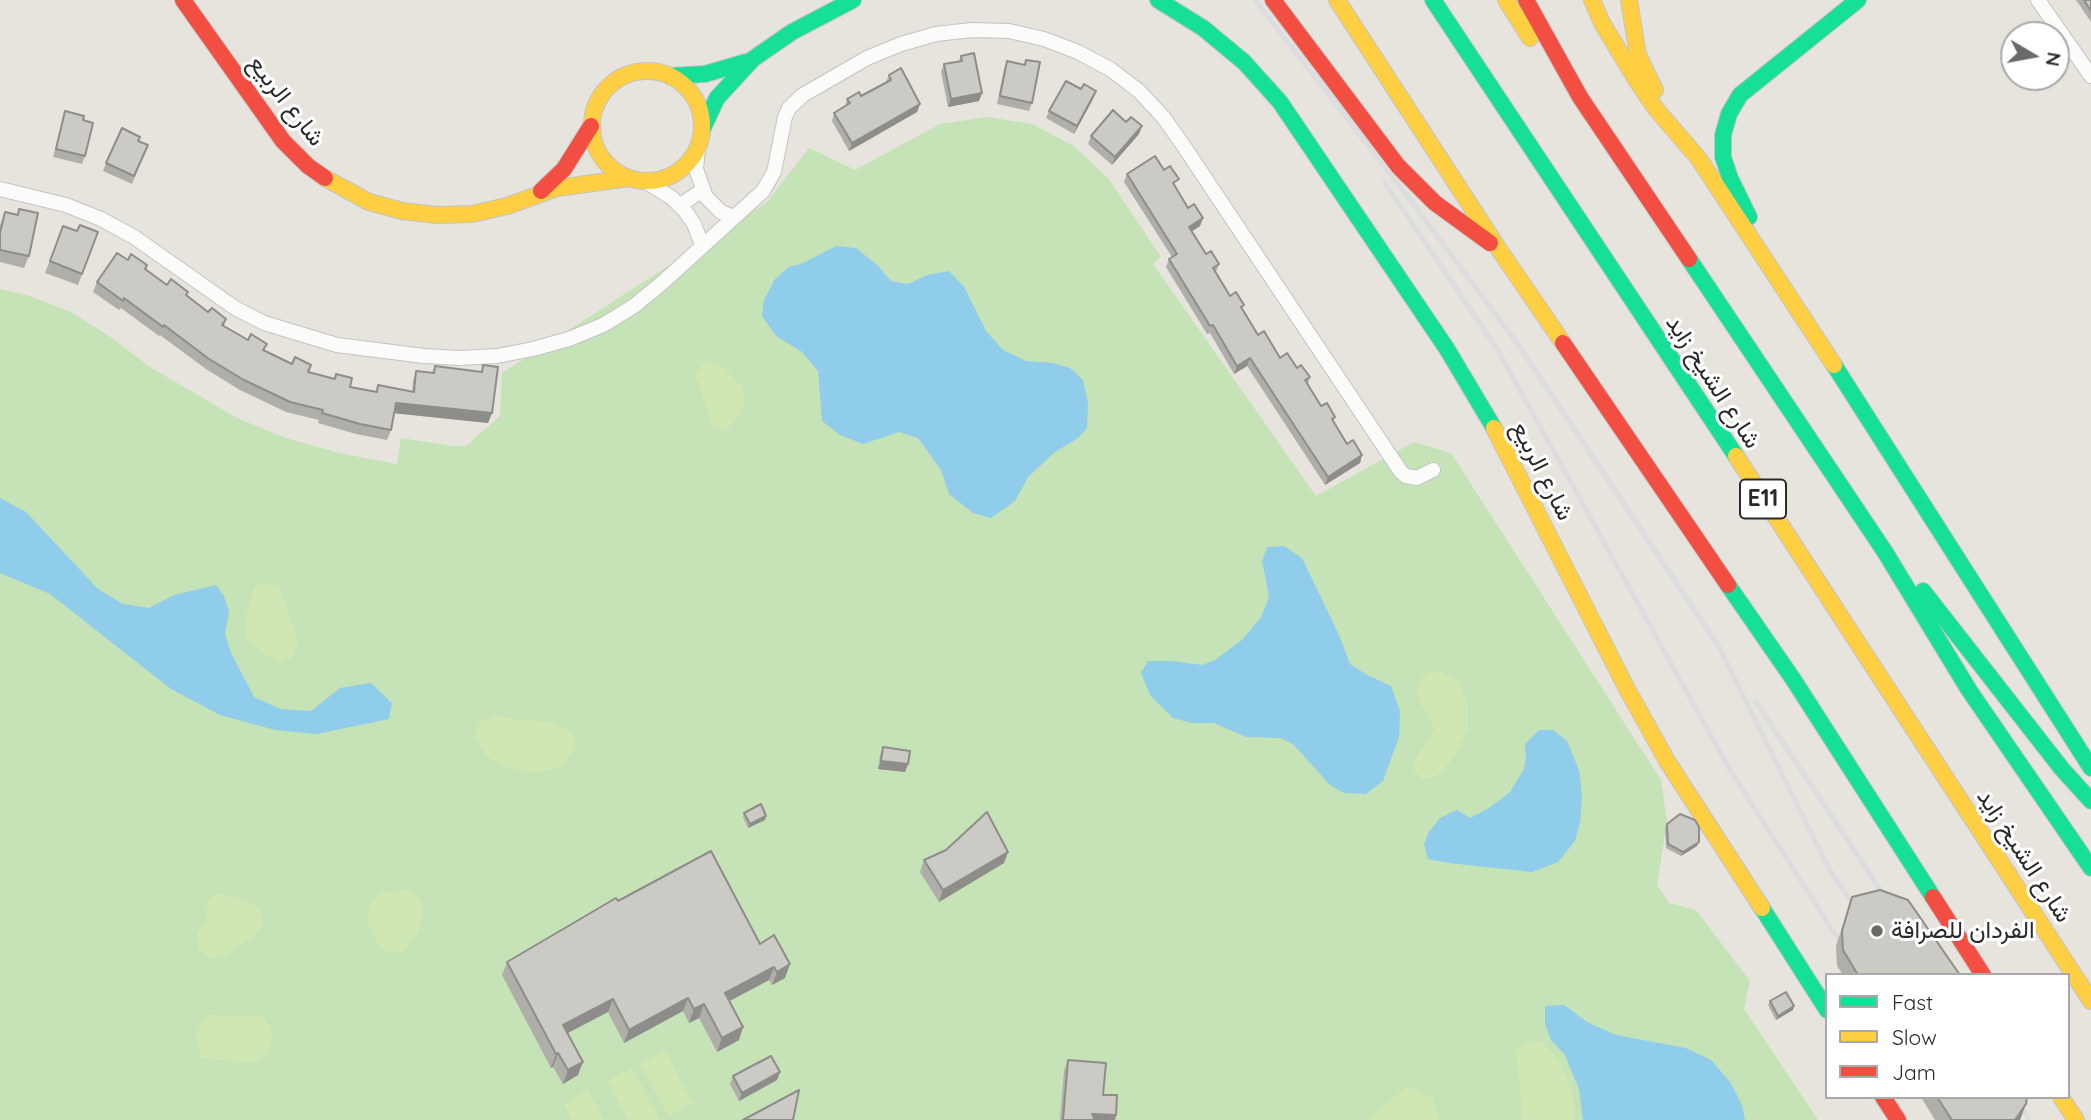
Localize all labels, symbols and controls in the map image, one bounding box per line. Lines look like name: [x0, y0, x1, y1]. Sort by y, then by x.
north arrow: [2000, 21, 2070, 91]
street label: شارع الربيع: [242, 50, 330, 152]
text: N: [2041, 50, 2067, 68]
street label: شارع الشيخ زايد: [1659, 310, 1767, 454]
street label: شارع الربيع: [1505, 417, 1579, 525]
road number: E11: [1740, 480, 1786, 519]
street label: شارع الشيخ زايد: [1970, 784, 2078, 928]
place label: الفردان للصرافة: [1891, 917, 2034, 945]
marker: الفردان للصرافة: [1869, 923, 1885, 939]
legend: [1825, 973, 2070, 1099]
text: Fast: [1892, 989, 1933, 1015]
text: Slow: [1892, 1024, 1937, 1050]
text: Jam: [1892, 1059, 1936, 1085]

